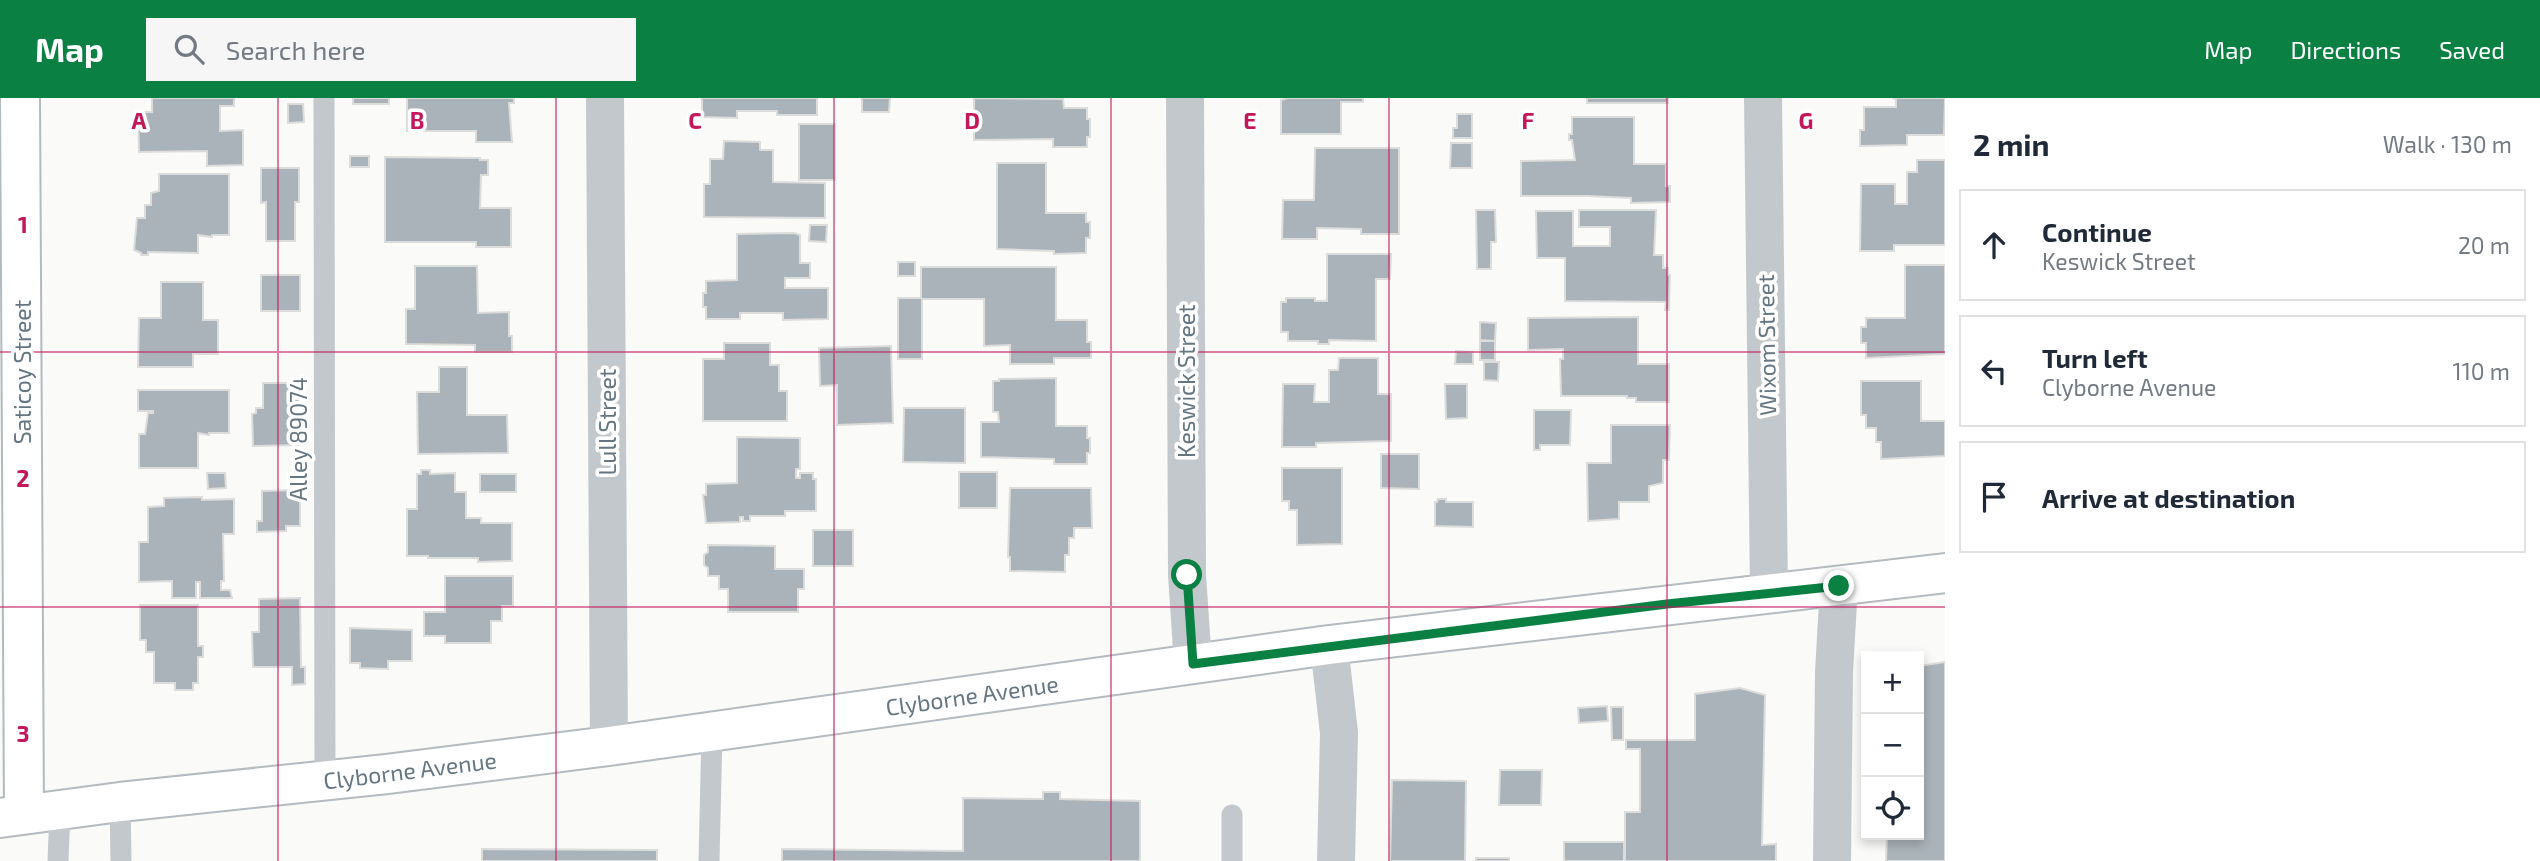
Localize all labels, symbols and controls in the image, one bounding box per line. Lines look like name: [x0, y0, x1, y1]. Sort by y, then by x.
search box: [146, 18, 636, 81]
text: Map: [35, 29, 104, 69]
icon: search: [170, 30, 208, 68]
text: Search here: [226, 34, 365, 65]
text: Map: [2204, 35, 2252, 64]
text: Directions: [2290, 35, 2401, 64]
text: Saved: [2439, 35, 2505, 64]
text: A: [131, 106, 147, 134]
text: B: [410, 106, 424, 134]
text: C: [688, 106, 702, 134]
text: D: [964, 106, 980, 134]
text: E: [1243, 106, 1257, 134]
text: F: [1522, 106, 1535, 134]
text: G: [1799, 106, 1813, 134]
text: 2 min: [1973, 126, 2050, 162]
text: Walk · 130 m: [2383, 130, 2512, 158]
text: 1: [18, 210, 28, 238]
text: Continue: [2042, 216, 2152, 247]
icon: ahead: [1975, 226, 2013, 264]
text: 20 m: [2458, 231, 2510, 259]
text: Keswick Street: [2042, 247, 2196, 275]
street label: Wixom Street: [1751, 274, 1781, 416]
street label: Saticoy Street: [8, 299, 36, 444]
street label: Keswick Street: [1172, 304, 1200, 458]
text: Turn left: [2042, 342, 2148, 373]
icon: left: [1975, 352, 2013, 390]
text: 110 m: [2453, 357, 2510, 385]
street label: Lull Street: [593, 368, 621, 476]
text: Clyborne Avenue: [2042, 373, 2216, 401]
street label: Alley 89074: [284, 377, 312, 501]
text: 2: [16, 464, 30, 492]
icon: arrive: [1975, 478, 2013, 516]
text: Arrive at destination: [2042, 482, 2295, 513]
route start: [1171, 559, 1202, 590]
route end: [1823, 570, 1854, 601]
map controls: [1861, 651, 1924, 840]
button: +: [1861, 651, 1924, 714]
street label: Clyborne Avenue: [884, 669, 1060, 721]
button: −: [1861, 714, 1924, 777]
text: 3: [16, 719, 30, 747]
street label: Clyborne Avenue: [322, 745, 498, 795]
button: locate: [1861, 777, 1924, 840]

